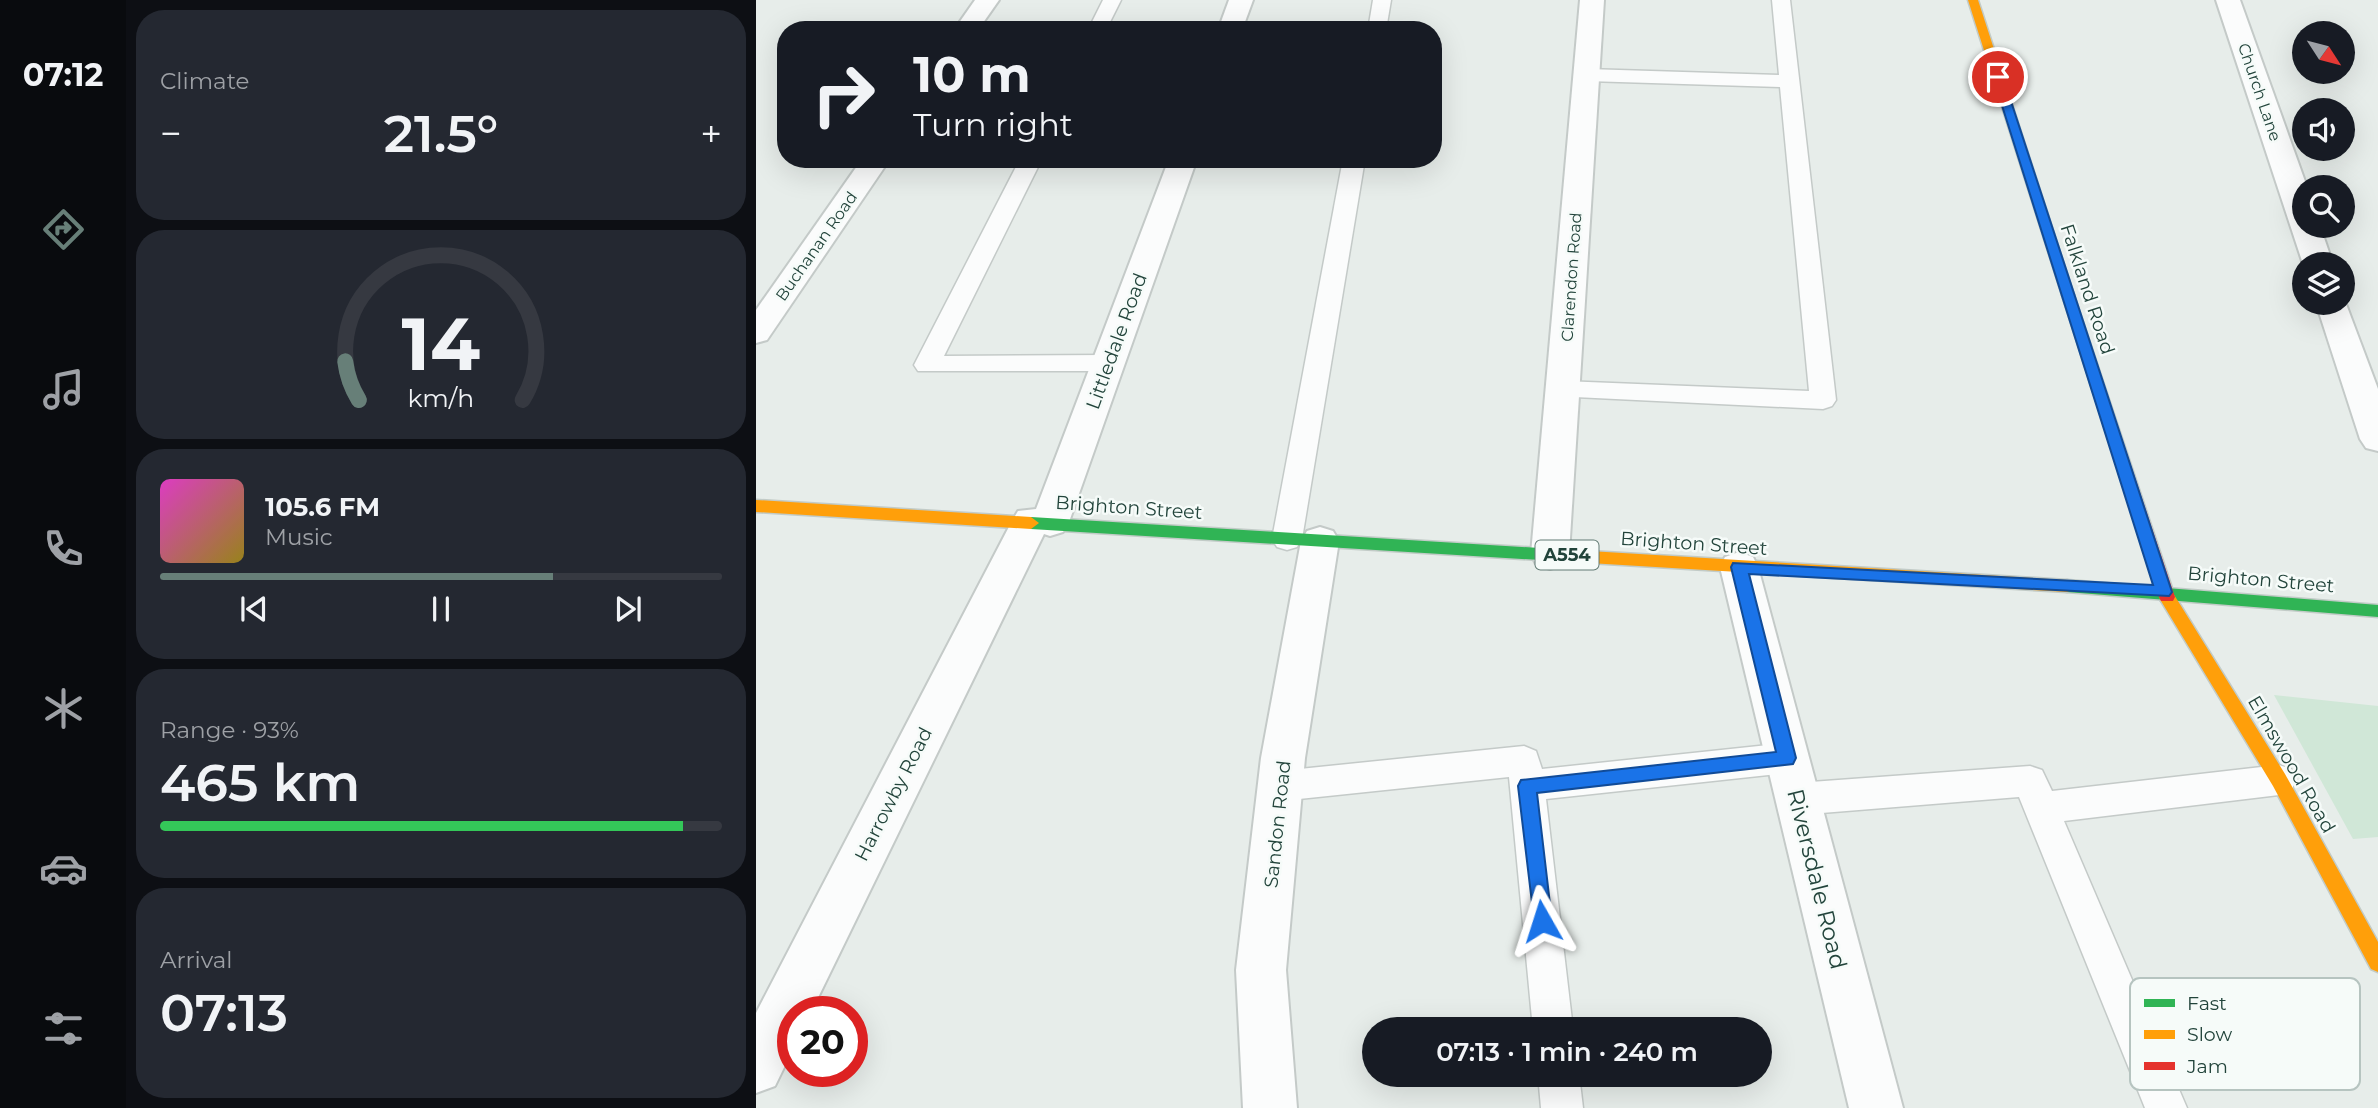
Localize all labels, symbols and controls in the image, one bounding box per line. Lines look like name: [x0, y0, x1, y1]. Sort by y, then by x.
north arrow: [2292, 21, 2356, 84]
map controls: [2292, 21, 2355, 315]
street label: Church Lane: [2234, 41, 2285, 144]
text: 10 m: [913, 45, 1031, 104]
pin: [1968, 47, 2028, 107]
icon: right: [798, 49, 889, 140]
text: 07:12: [23, 55, 103, 94]
icon: arrive: [1979, 58, 2017, 96]
text: Climate: [160, 67, 249, 95]
button: sound: [2292, 98, 2355, 161]
text: 21.5°: [384, 102, 498, 165]
text: Turn right: [913, 105, 1073, 144]
text: −: [160, 110, 182, 157]
text: +: [700, 110, 722, 157]
button: search: [2292, 175, 2355, 238]
street label: Buchanan Road: [772, 188, 861, 305]
icon: directions: [39, 205, 88, 254]
street label: Clarendon Road: [1558, 212, 1585, 342]
street label: Falkland Road: [2056, 221, 2119, 357]
button: layers: [2292, 252, 2355, 315]
street label: Littledale Road: [1081, 270, 1152, 412]
text: 14: [402, 301, 480, 389]
icon: music: [39, 365, 88, 414]
text: km/h: [408, 383, 474, 413]
text: 105.6 FM: [265, 491, 380, 523]
street label: Brighton Street: [1055, 491, 1204, 524]
text: Music: [265, 523, 333, 551]
icon: phone: [39, 524, 88, 573]
street label: Brighton Street: [1620, 527, 1769, 560]
road number: A554: [1536, 540, 1598, 570]
street label: Brighton Street: [2187, 562, 2336, 597]
icon: previous: [235, 590, 273, 628]
icon: pause: [422, 590, 460, 628]
icon: next: [609, 590, 647, 628]
icon: climate: [39, 684, 88, 733]
street label: Elmswood Road: [2243, 691, 2340, 837]
text: Range · 93%: [160, 716, 299, 744]
street label: Harrowby Road: [850, 723, 937, 865]
text: 465 km: [160, 751, 360, 814]
street label: Sandon Road: [1259, 759, 1296, 889]
street label: Riversdale Road: [1781, 786, 1853, 972]
icon: car: [39, 844, 88, 893]
position arrow: [1505, 884, 1579, 958]
text: Arrival: [160, 946, 233, 974]
legend: [2130, 978, 2360, 1090]
text: 07:13: [160, 981, 288, 1044]
text: Fast: [2187, 992, 2227, 1015]
speed limit sign: 20: [777, 996, 868, 1087]
icon: filters: [39, 1004, 88, 1053]
text: Slow: [2187, 1023, 2232, 1046]
text: 07:13 · 1 min · 240 m: [1436, 1036, 1698, 1068]
text: Jam: [2186, 1055, 2228, 1078]

